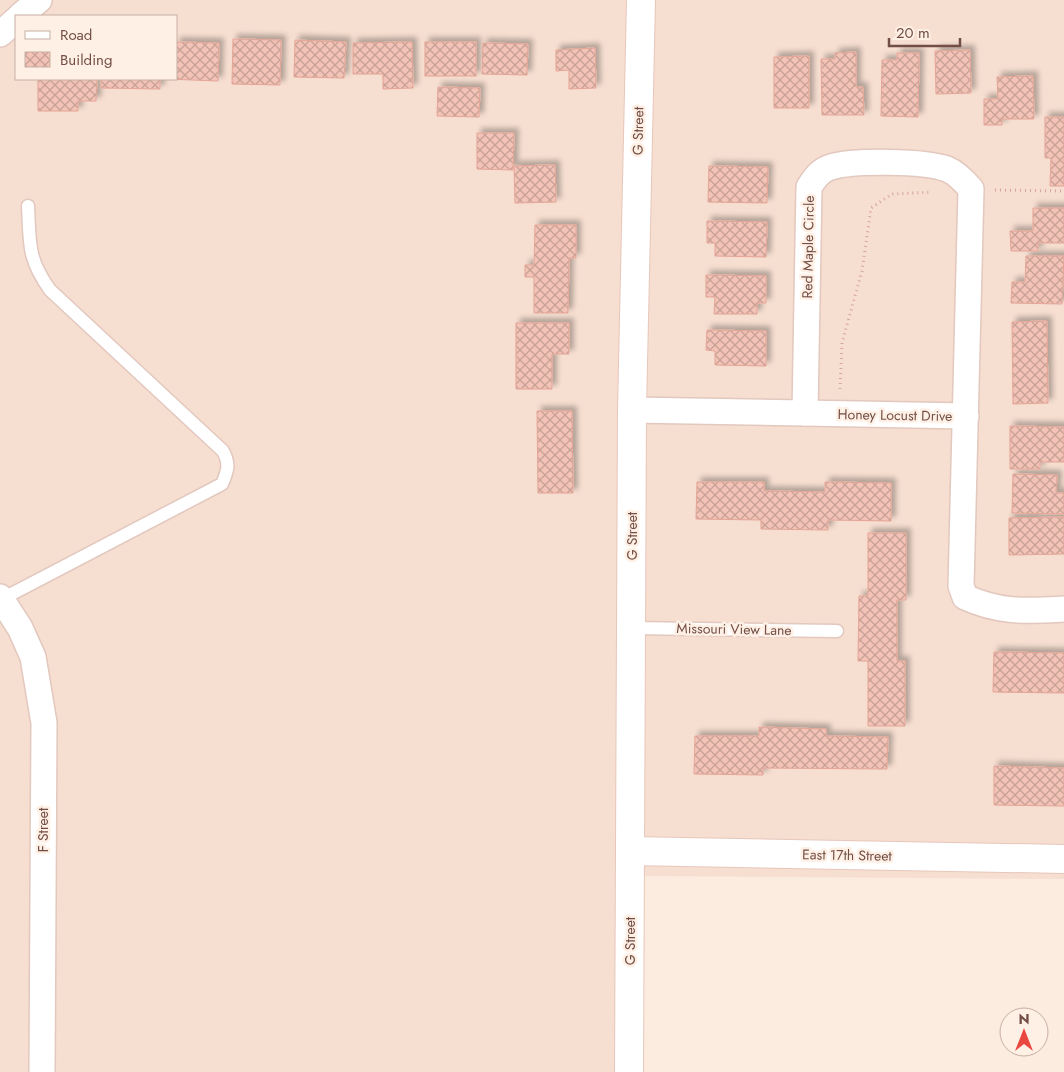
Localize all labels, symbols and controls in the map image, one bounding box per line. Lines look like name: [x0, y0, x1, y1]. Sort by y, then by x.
legend: [15, 15, 178, 80]
scale bar: [889, 15, 960, 47]
text: 20 m: [896, 22, 930, 44]
text: Road: [60, 24, 92, 46]
text: Building: [60, 49, 112, 71]
street label: G Street: [628, 106, 648, 155]
street label: Red Maple Circle: [797, 195, 819, 299]
street label: Honey Locust Drive: [837, 404, 953, 426]
street label: G Street: [622, 511, 642, 560]
street label: Missouri View Lane: [676, 618, 792, 640]
street label: F Street: [33, 807, 53, 852]
street label: East 17th Street: [802, 844, 893, 866]
street label: G Street: [620, 916, 640, 965]
north arrow: [999, 1007, 1049, 1057]
text: N: [1018, 1009, 1030, 1029]

